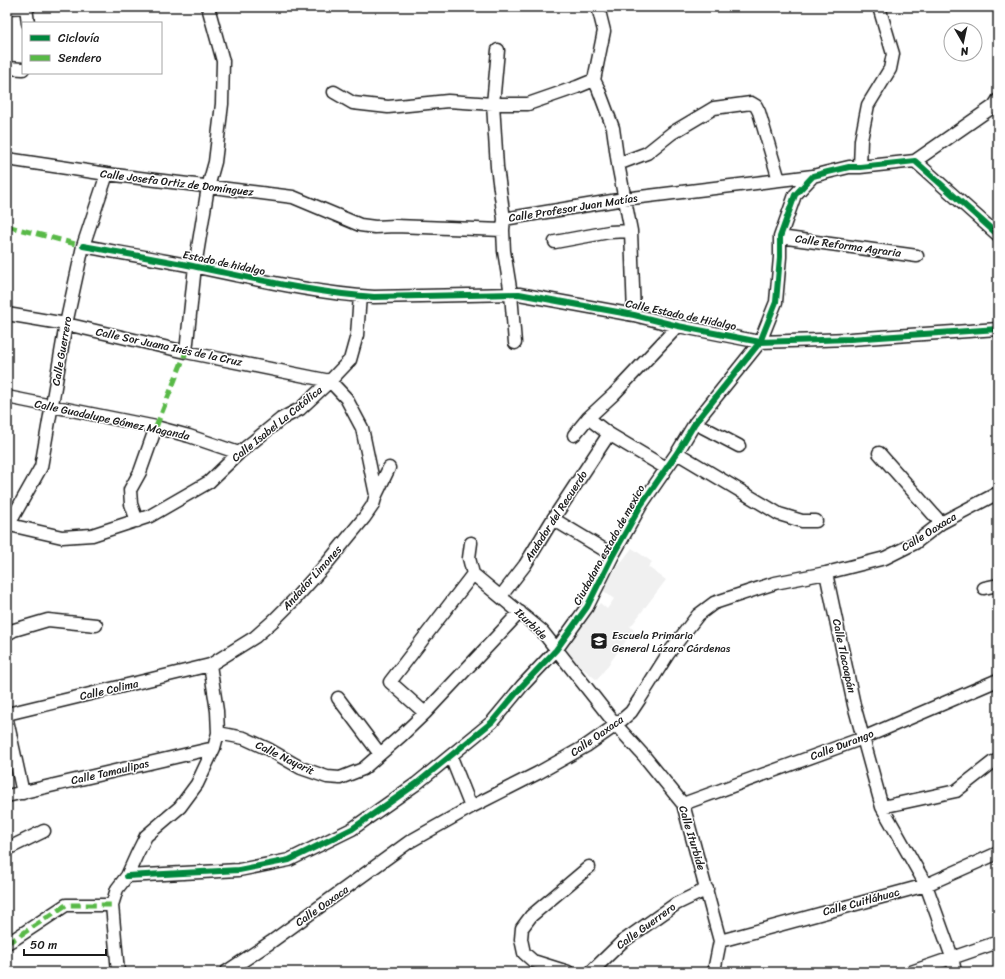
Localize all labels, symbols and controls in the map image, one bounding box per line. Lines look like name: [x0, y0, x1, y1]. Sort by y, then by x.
legend: [22, 22, 162, 74]
north arrow: [943, 22, 983, 62]
text: Ciclovía: [58, 27, 99, 49]
text: N: [959, 41, 971, 61]
text: Sendero: [58, 47, 102, 69]
street label: Calle Josefa Ortiz de Domínguez: [99, 164, 256, 202]
street label: Calle Profesor Juan Matías: [507, 188, 639, 228]
street label: Calle Reforma Agraria: [794, 229, 903, 263]
street label: Estado de hidalgo: [181, 245, 268, 281]
street label: Calle Estado de Hidalgo: [624, 294, 739, 336]
street label: Calle Guerrero: [47, 314, 78, 387]
street label: Calle Sor Juana Inés de la Cruz: [94, 322, 245, 372]
street label: Calle Isabel La Católica: [227, 381, 327, 467]
street label: Calle Guadalupe Gómez Maganda: [33, 394, 192, 446]
street label: Andador del Recuerdo: [519, 466, 593, 566]
street label: Ciudadano estado de mexico: [568, 481, 650, 609]
street label: Calle Oaxaca: [898, 507, 961, 556]
street label: Andador Limones: [277, 540, 347, 616]
street label: Iturbide: [509, 603, 552, 645]
street label: Calle Tlacoapán: [827, 617, 861, 695]
place label: Escuela Primaria General Lázaro Cárdenas: [612, 626, 731, 658]
school or university icon: Escuela Primaria General Lázaro Cárdenas: [589, 631, 609, 651]
street label: Calle Colima: [78, 674, 141, 706]
street label: Calle Oaxaca: [566, 710, 628, 762]
street label: Calle Durango: [807, 724, 877, 766]
street label: Calle Nayarit: [252, 735, 318, 781]
street label: Calle Tamaulipas: [69, 754, 151, 790]
street label: Calle Iturbide: [673, 803, 711, 873]
street label: Calle Oaxaca: [291, 880, 353, 932]
street label: Calle Cuitláhuac: [821, 883, 902, 921]
street label: Calle Guerrero: [612, 897, 680, 954]
scale bar: [24, 931, 106, 957]
text: 50 m: [30, 934, 57, 956]

